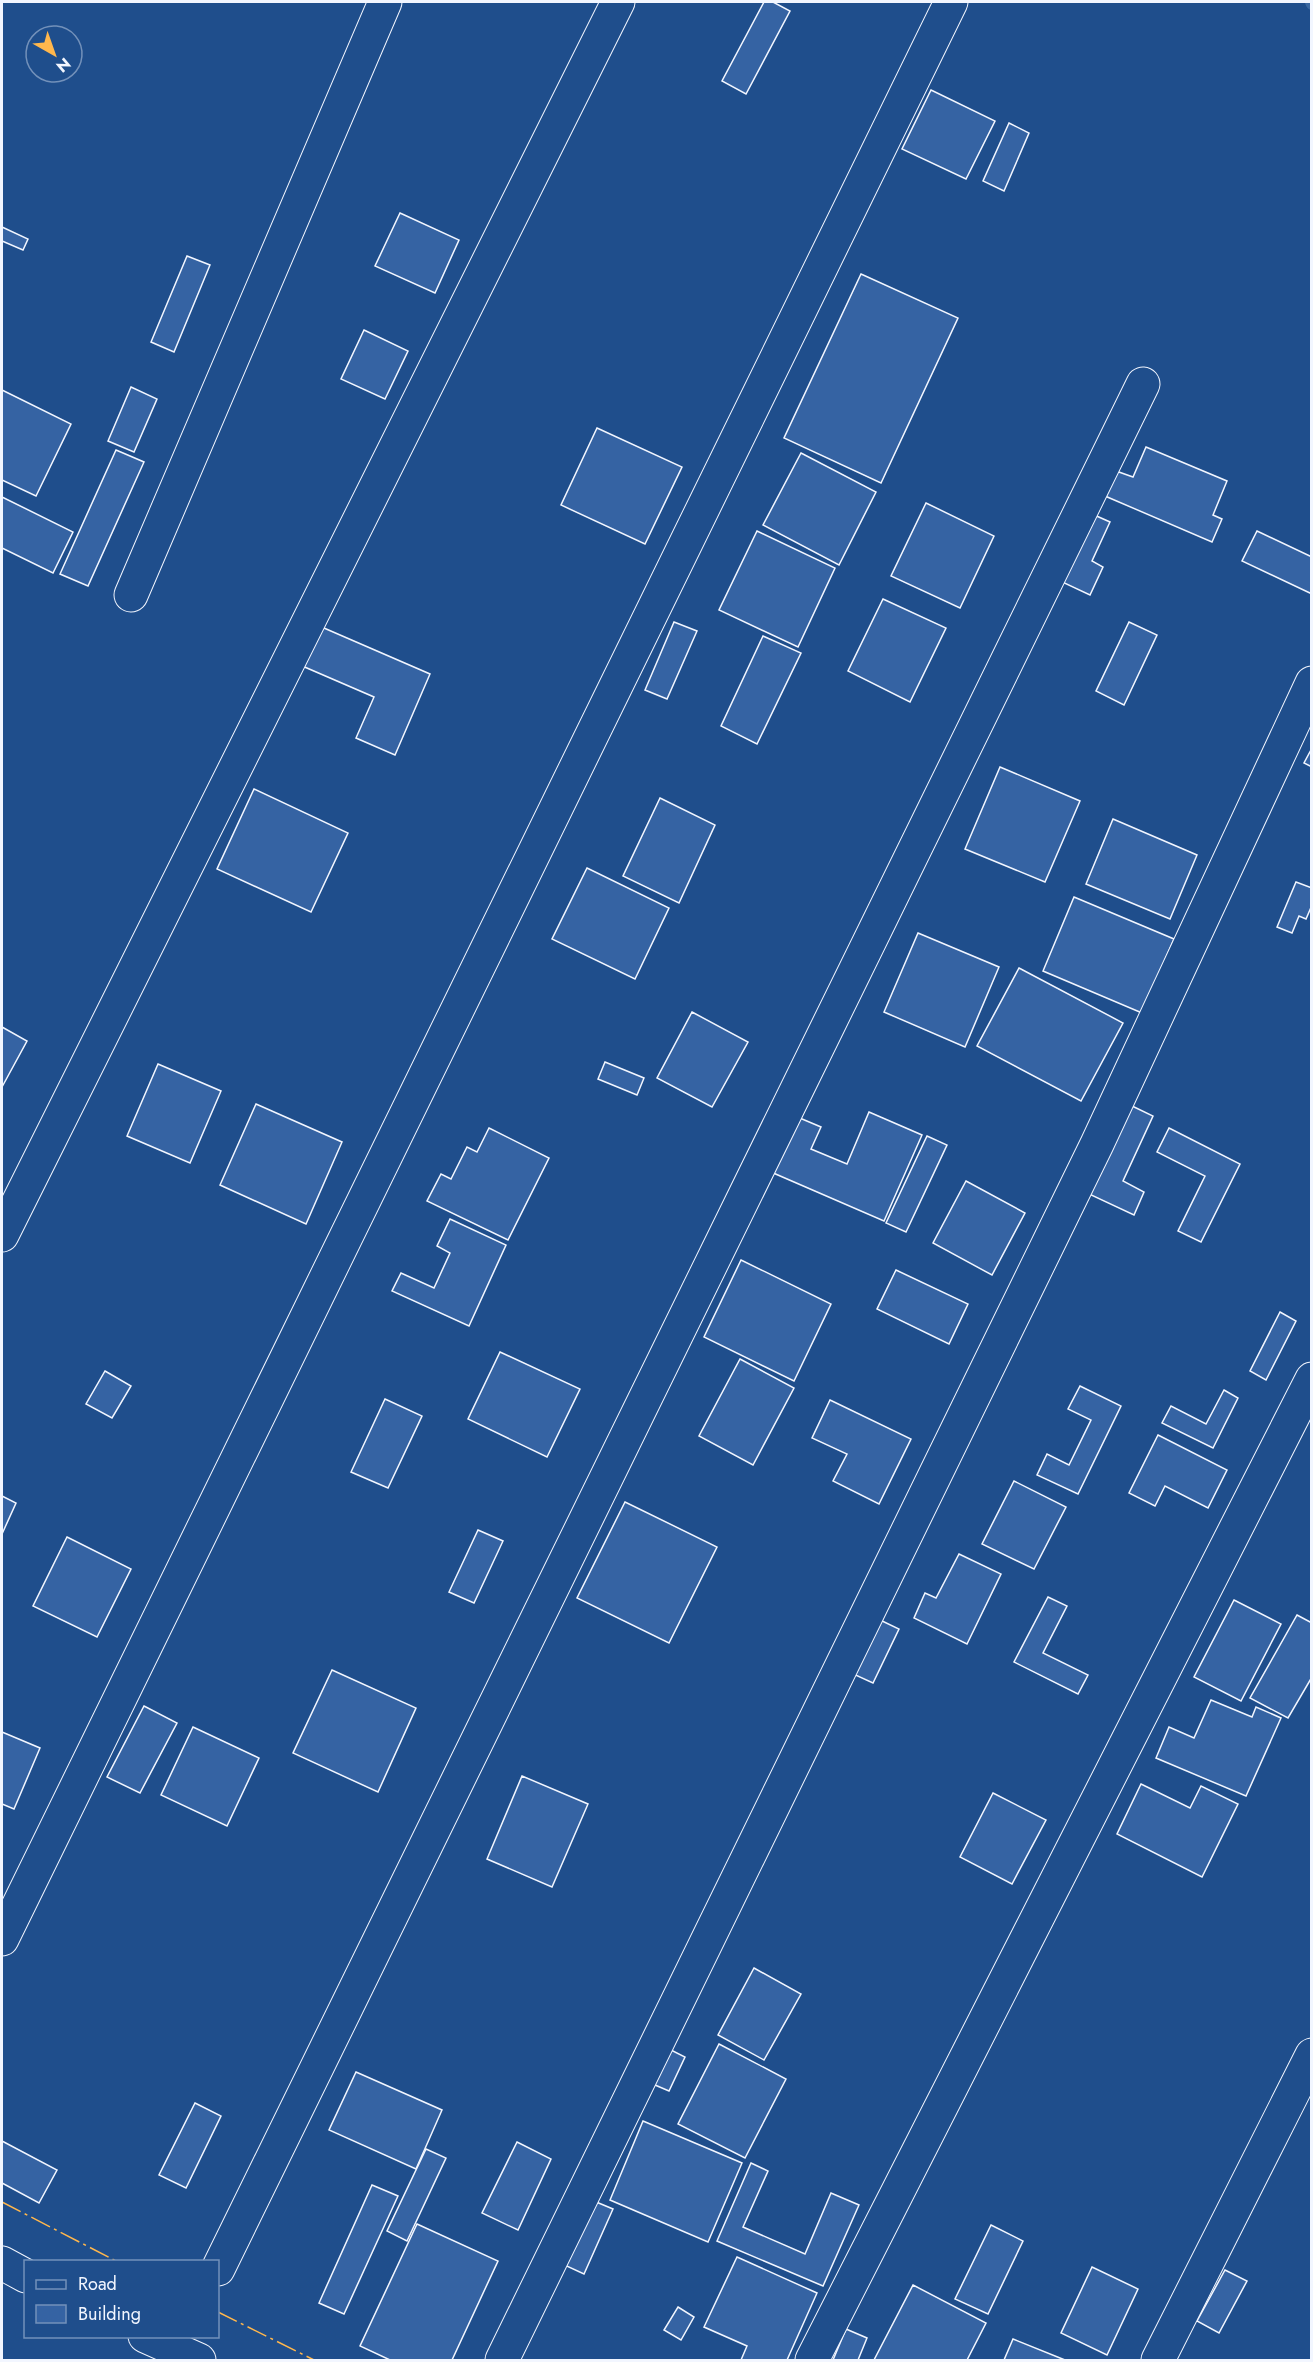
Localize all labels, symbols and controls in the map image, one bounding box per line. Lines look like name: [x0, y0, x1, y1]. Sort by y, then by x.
north arrow: [24, 24, 84, 84]
text: N: [51, 52, 76, 78]
legend: [24, 2260, 219, 2338]
text: Road: [78, 2271, 117, 2297]
text: Building: [78, 2301, 141, 2327]

